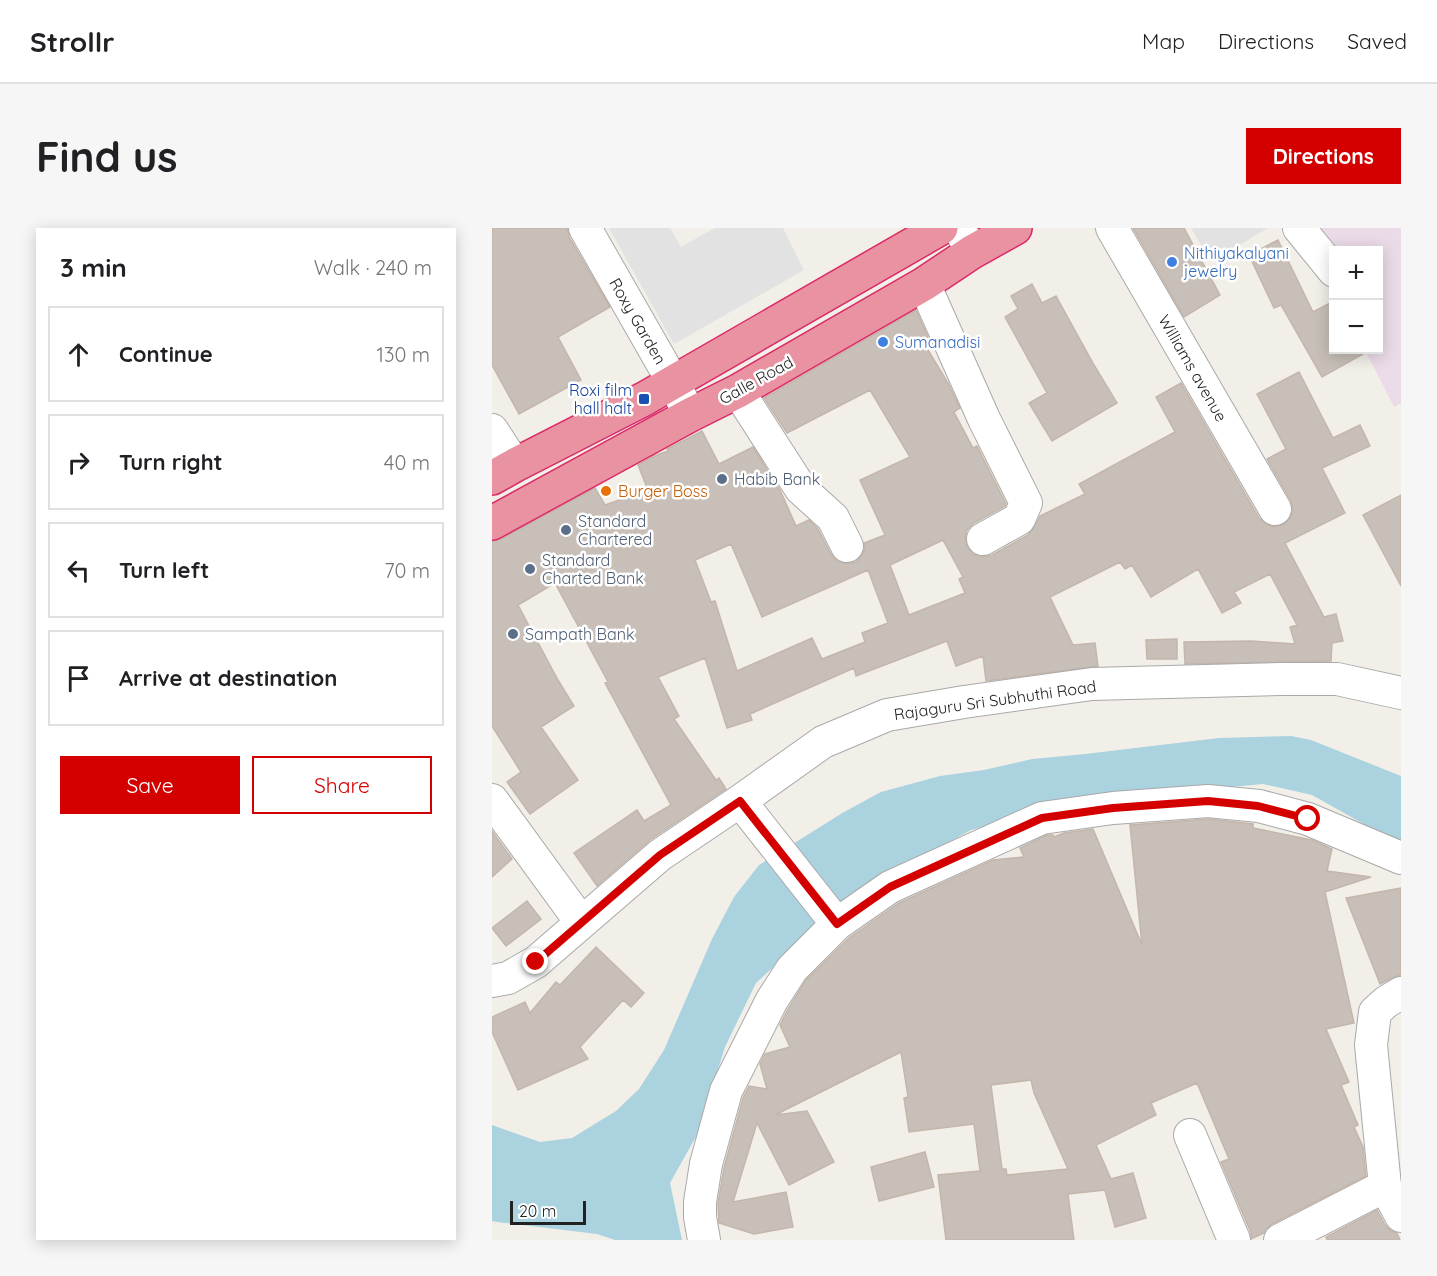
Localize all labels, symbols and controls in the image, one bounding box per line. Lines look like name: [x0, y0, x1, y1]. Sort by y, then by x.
text: Strollr: [30, 24, 114, 59]
text: Map: [1142, 28, 1185, 54]
text: Directions: [1218, 28, 1314, 54]
text: Saved: [1347, 28, 1407, 54]
button: Directions: [1246, 128, 1401, 184]
text: Find us: [36, 130, 178, 183]
place label: Nithiyakalyani jewelry: [1183, 243, 1289, 281]
map controls: [1329, 246, 1383, 354]
button: +: [1329, 246, 1383, 300]
text: 3 min: [60, 251, 127, 284]
text: Walk · 240 m: [314, 255, 432, 280]
marker: Nithiyakalyani jewelry: [1165, 255, 1179, 269]
street label: Roxy Garden: [605, 274, 671, 368]
button: −: [1329, 300, 1383, 354]
street label: Williams avenue: [1154, 311, 1232, 425]
place label: Sumanadisi: [895, 332, 980, 352]
marker: Sumanadisi: [876, 335, 890, 349]
icon: ahead: [62, 338, 95, 371]
text: Continue: [119, 340, 213, 368]
text: 130 m: [377, 342, 430, 367]
street label: Galle Road: [716, 352, 796, 408]
place label: Roxi film hall halt: [569, 380, 632, 418]
marker: Roxi film hall halt: [637, 392, 651, 406]
icon: right: [62, 446, 95, 479]
text: Turn right: [119, 448, 223, 476]
text: 40 m: [384, 450, 430, 475]
place label: Habib Bank: [734, 469, 820, 489]
marker: Habib Bank: [715, 472, 729, 486]
place label: Burger Boss: [618, 481, 708, 501]
marker: Burger Boss: [599, 484, 613, 498]
place label: Standard Chartered: [578, 511, 652, 549]
marker: Standard Chartered: [559, 523, 573, 537]
place label: Standard Charted Bank: [542, 550, 644, 588]
icon: left: [62, 554, 95, 587]
text: Turn left: [119, 556, 209, 584]
text: 70 m: [384, 558, 430, 583]
marker: Standard Charted Bank: [523, 562, 537, 576]
place label: Sampath Bank: [525, 624, 634, 644]
marker: Sampath Bank: [506, 627, 520, 641]
icon: arrive: [62, 662, 95, 695]
text: Arrive at destination: [119, 664, 337, 692]
street label: Rajaguru Sri Subhuthi Road: [893, 676, 1097, 724]
button: Save: [60, 756, 240, 814]
button: Share: [252, 756, 432, 814]
route start: [1294, 805, 1320, 831]
route end: [522, 948, 548, 974]
scale bar: [510, 1198, 586, 1226]
text: 20 m: [519, 1201, 556, 1221]

